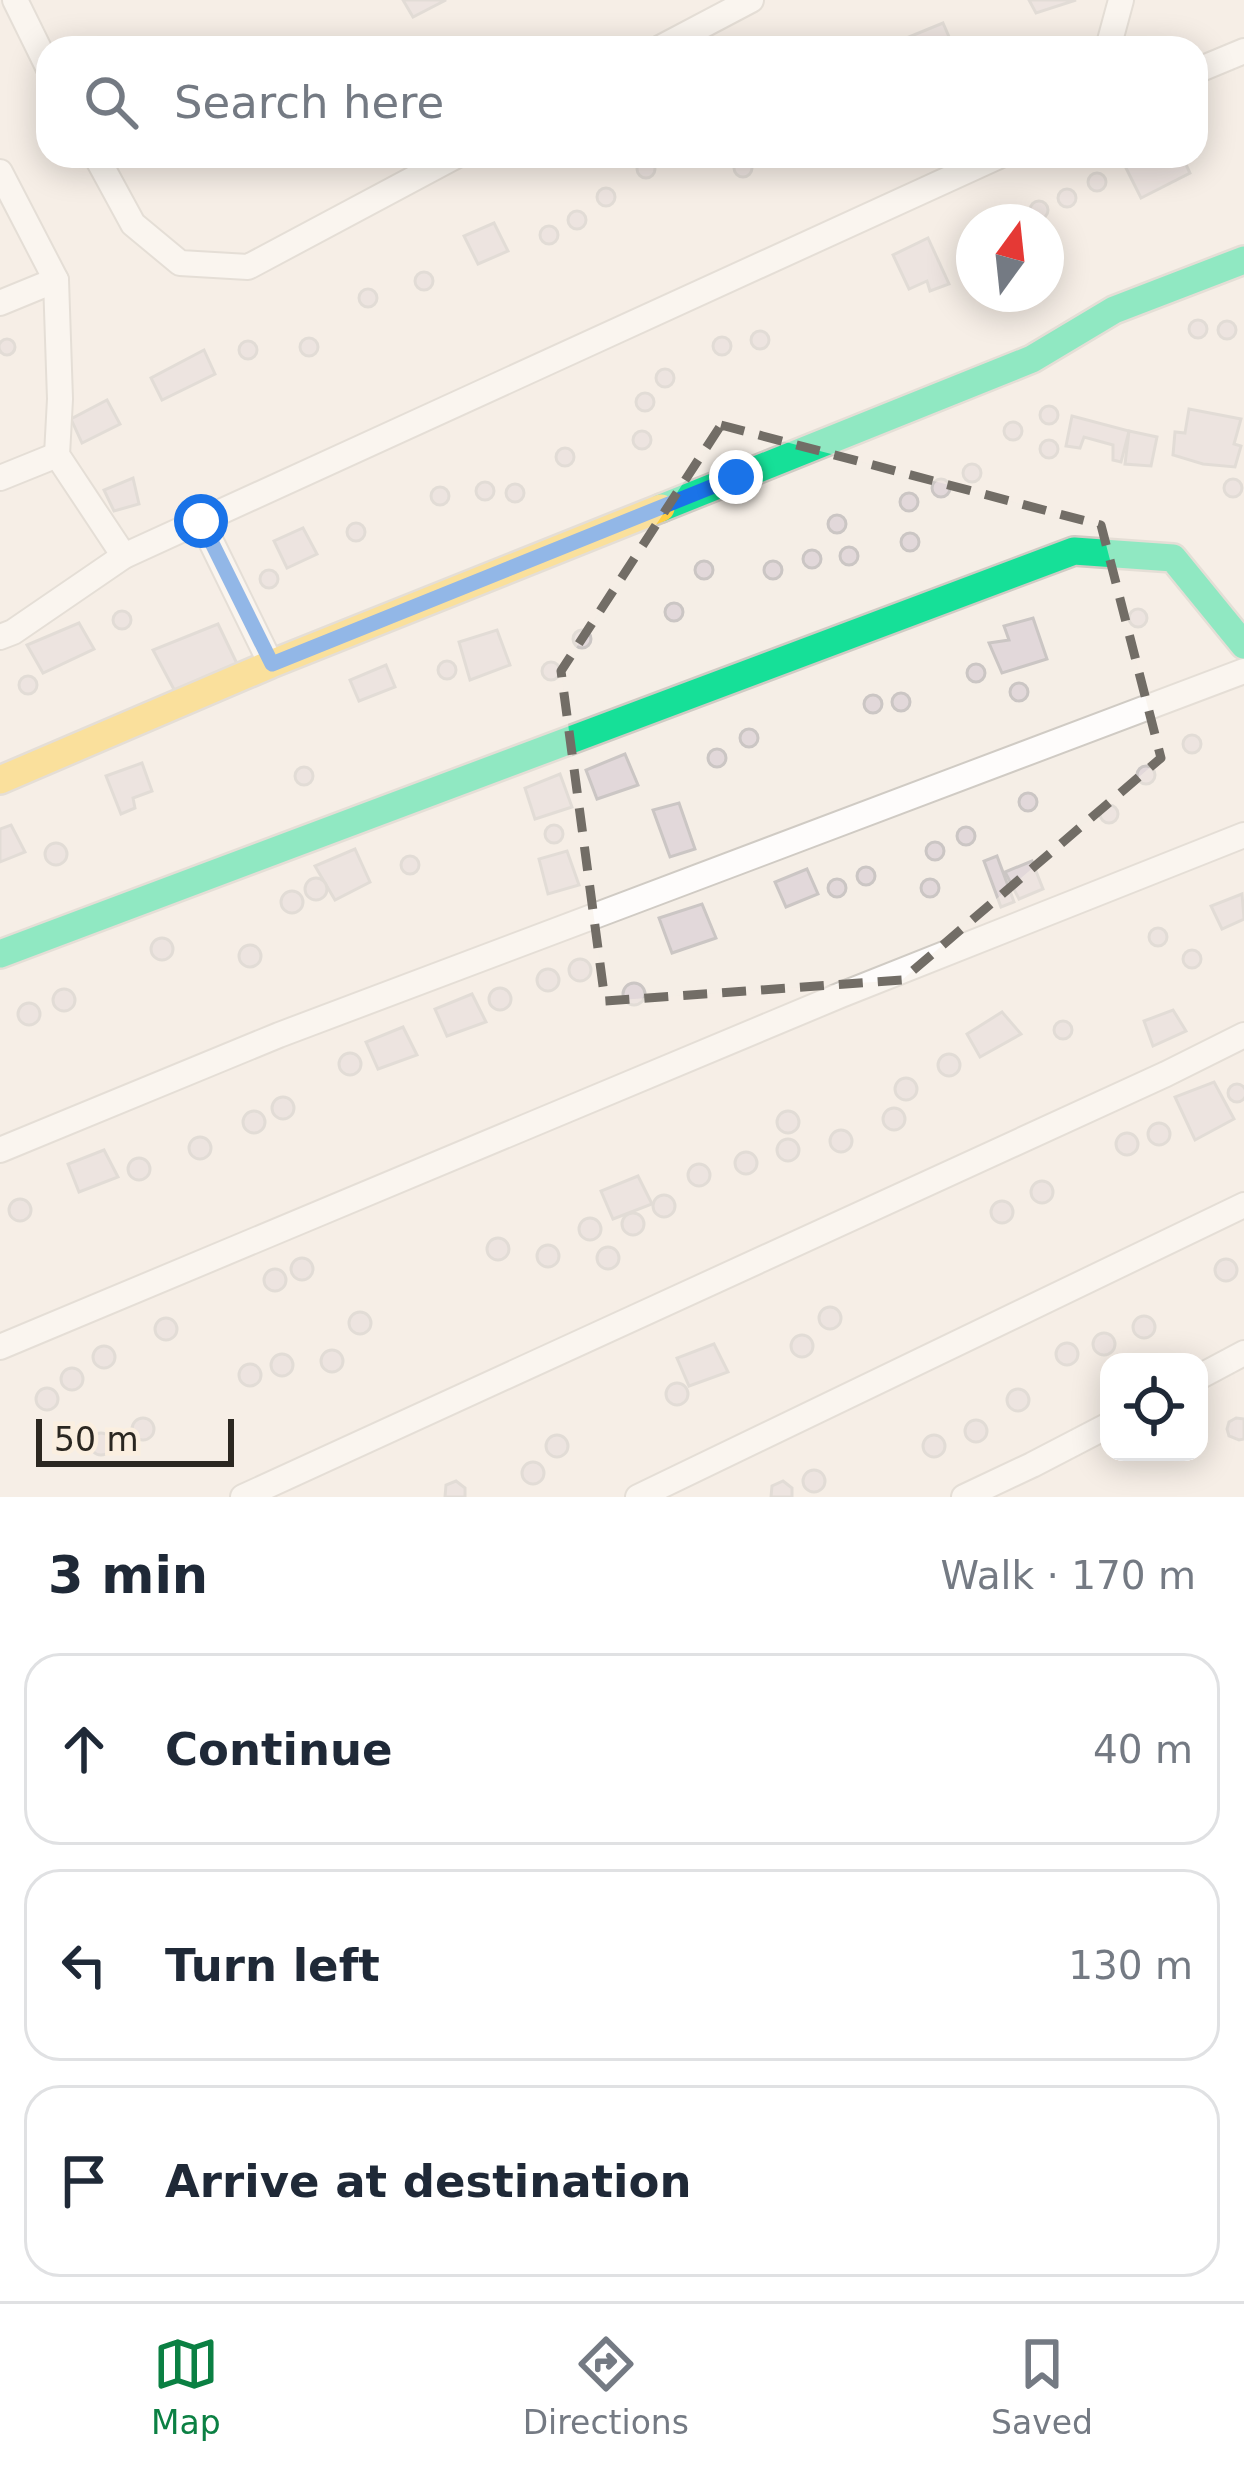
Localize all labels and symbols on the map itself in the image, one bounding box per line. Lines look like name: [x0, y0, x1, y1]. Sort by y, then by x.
north arrow: [956, 204, 1064, 312]
route end: [709, 450, 763, 504]
route start: [174, 494, 228, 548]
scale bar: [36, 1413, 234, 1466]

